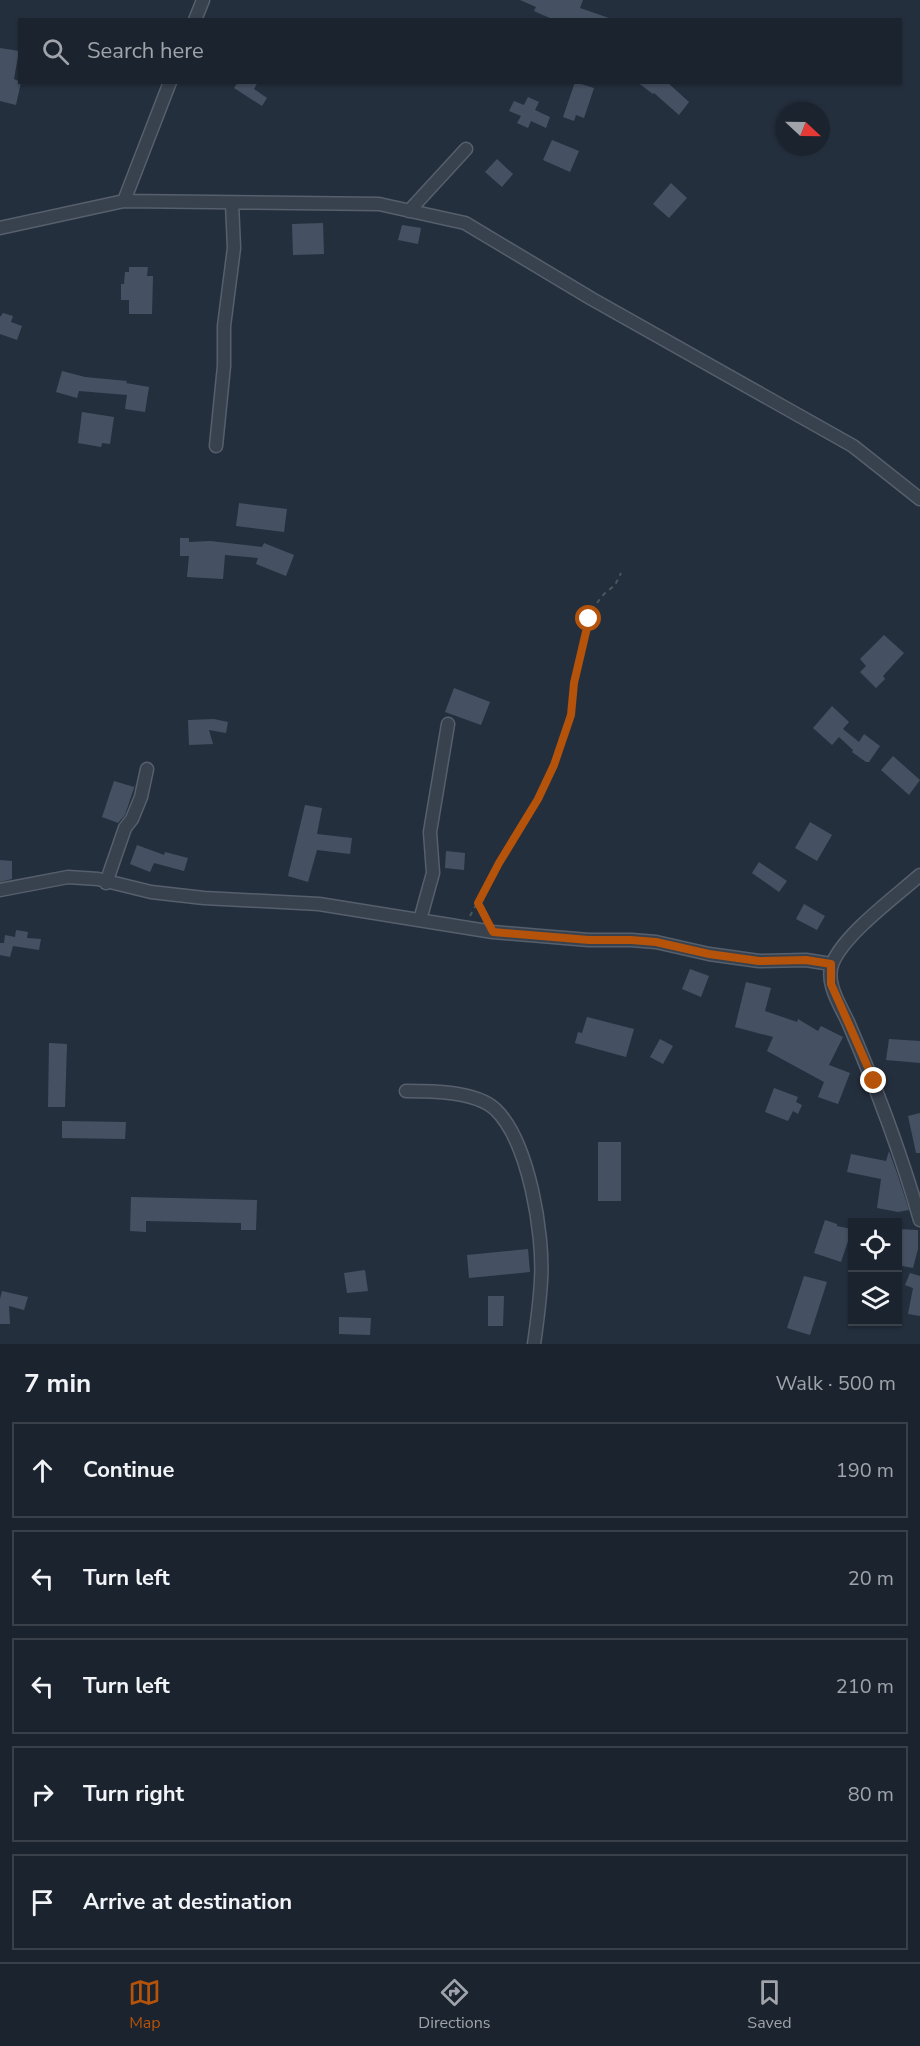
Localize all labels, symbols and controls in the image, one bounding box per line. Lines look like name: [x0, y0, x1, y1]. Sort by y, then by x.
search box: [18, 18, 902, 84]
icon: search: [39, 35, 72, 68]
text: Search here: [87, 36, 204, 66]
north arrow: [776, 102, 830, 156]
route start: [575, 605, 601, 631]
route end: [860, 1067, 886, 1093]
map controls: [848, 1218, 902, 1326]
button: locate: [848, 1218, 902, 1272]
button: layers: [848, 1272, 902, 1326]
text: 7 min: [24, 1366, 91, 1401]
text: Walk · 500 m: [776, 1370, 896, 1397]
icon: ahead: [26, 1454, 59, 1487]
text: Continue: [83, 1455, 174, 1485]
text: 190 m: [836, 1457, 894, 1484]
icon: left: [26, 1562, 59, 1595]
text: Turn left: [83, 1563, 170, 1593]
text: 20 m: [848, 1565, 894, 1592]
icon: left: [26, 1670, 59, 1703]
text: Turn left: [83, 1671, 170, 1701]
text: 210 m: [836, 1673, 894, 1700]
icon: right: [26, 1778, 59, 1811]
text: Turn right: [83, 1779, 184, 1809]
text: 80 m: [848, 1781, 894, 1808]
icon: arrive: [26, 1886, 59, 1919]
text: Arrive at destination: [83, 1887, 292, 1917]
tab: Map: [128, 1976, 161, 2034]
tab: Directions: [418, 1976, 490, 2034]
tab: Saved: [747, 1976, 792, 2034]

